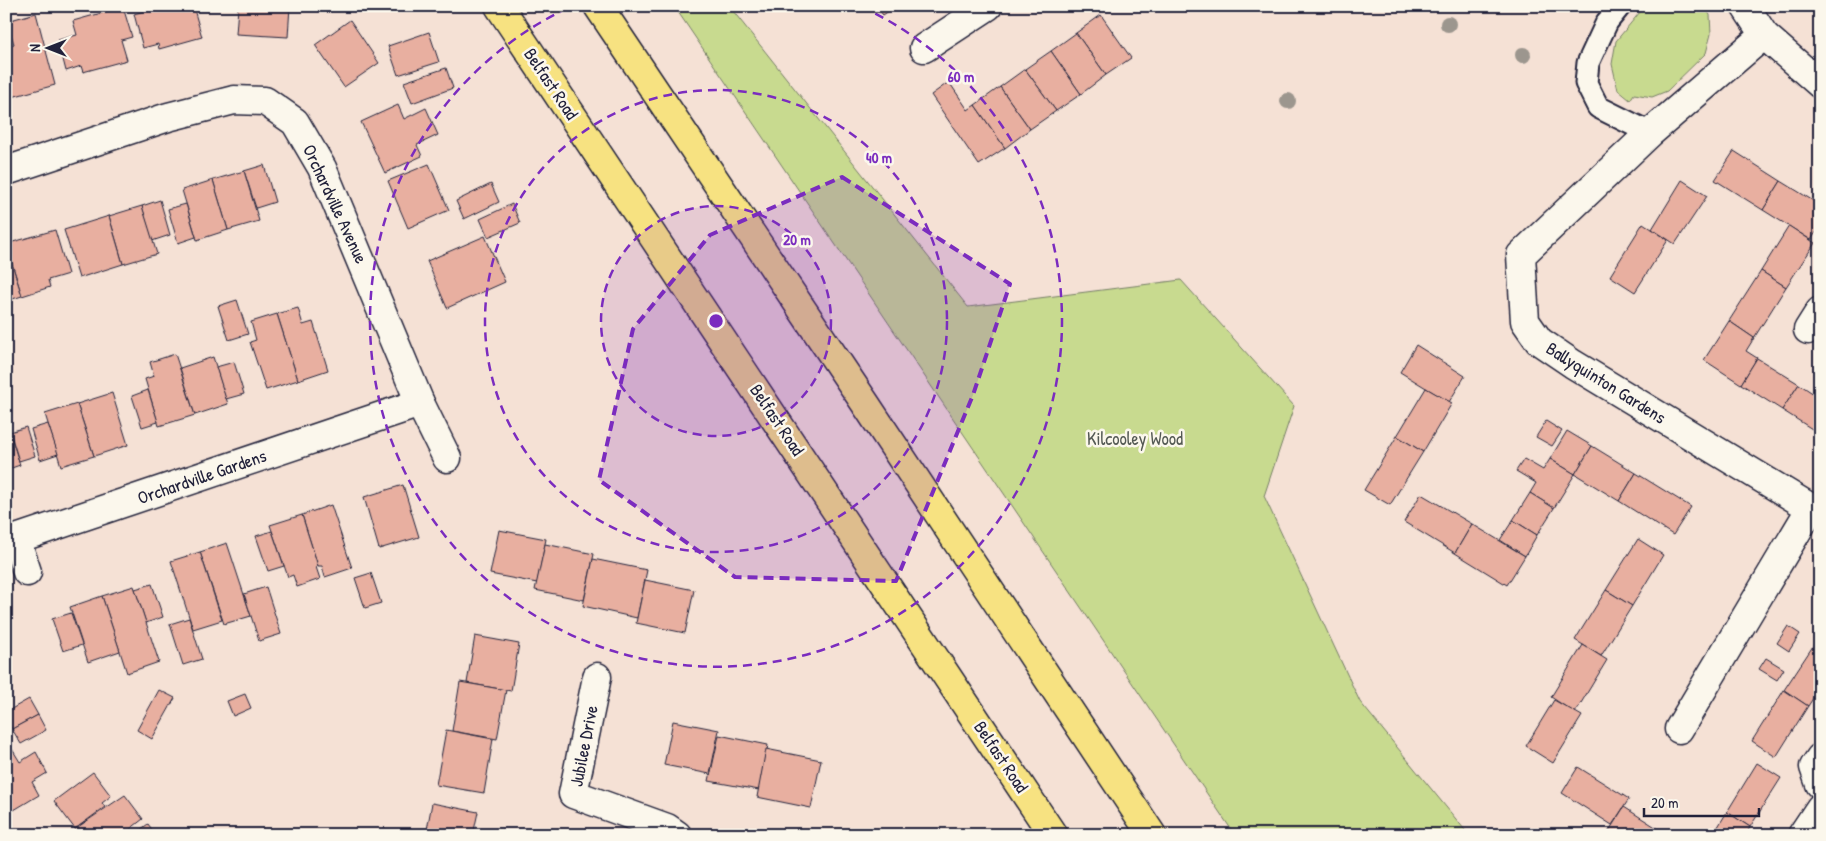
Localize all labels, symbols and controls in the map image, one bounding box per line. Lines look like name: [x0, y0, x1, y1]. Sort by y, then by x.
north arrow: [22, 22, 72, 72]
street label: Belfast Road: [518, 43, 585, 124]
text: N: [25, 44, 44, 52]
text: 60 m: [948, 66, 974, 87]
street label: Orchardville Avenue: [297, 140, 374, 267]
text: 40 m: [866, 147, 892, 168]
text: 20 m: [783, 229, 811, 250]
centre of rings: [707, 312, 725, 330]
street label: Ballyquinton Gardens: [1542, 336, 1671, 429]
street label: Belfast Road: [744, 379, 811, 460]
park label: Kilcooley Wood: [1087, 426, 1183, 451]
street label: Orchardville Gardens: [134, 443, 270, 510]
street label: Jubilee Drive: [563, 703, 604, 789]
street label: Belfast Road: [968, 716, 1035, 797]
scale bar: [1644, 786, 1758, 818]
text: 20 m: [1651, 792, 1678, 813]

